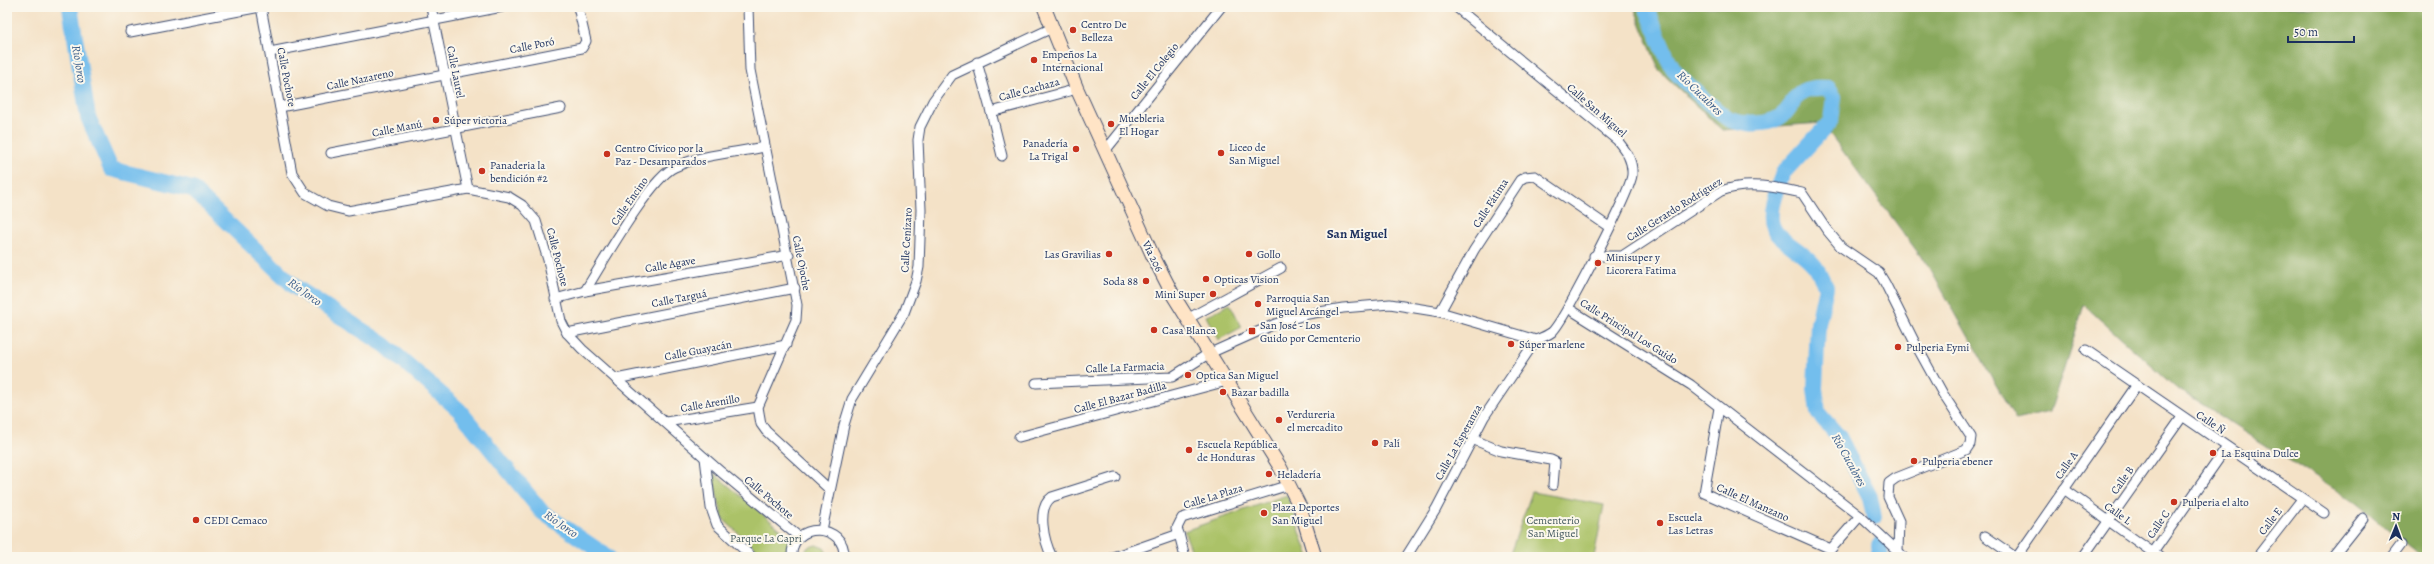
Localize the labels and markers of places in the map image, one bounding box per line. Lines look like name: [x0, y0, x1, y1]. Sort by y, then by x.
place label: Centro De Belleza: [1081, 17, 1127, 45]
marker: Centro De Belleza: [1068, 25, 1078, 35]
place label: Empeños La Internacional: [1042, 47, 1103, 75]
marker: Empeños La Internacional: [1029, 55, 1039, 65]
place label: Muebleria El Hogar: [1119, 111, 1165, 139]
place label: Súper victoria: [444, 113, 508, 128]
marker: Súper victoria: [431, 115, 441, 125]
marker: Muebleria El Hogar: [1106, 119, 1116, 129]
place label: Panadería La Trigal: [1023, 136, 1069, 164]
place label: Liceo de San Miguel: [1229, 140, 1280, 168]
place label: Centro Cívico por la Paz - Desamparados: [615, 141, 706, 169]
marker: Panadería La Trigal: [1071, 144, 1081, 154]
marker: Liceo de San Miguel: [1216, 148, 1226, 158]
marker: Centro Cívico por la Paz - Desamparados: [602, 149, 612, 159]
place label: Panaderia la bendición #2: [490, 158, 548, 186]
marker: Panaderia la bendición #2: [477, 166, 487, 176]
place label: Las Gravilias: [1044, 247, 1101, 262]
place label: Gollo: [1257, 247, 1281, 262]
marker: Las Gravilias: [1104, 249, 1114, 259]
marker: Gollo: [1244, 249, 1254, 259]
place label: Minisuper y Licorera Fatima: [1606, 250, 1677, 278]
marker: Minisuper y Licorera Fatima: [1593, 258, 1603, 268]
place label: Opticas Vision: [1214, 272, 1279, 287]
place label: Soda 88: [1103, 274, 1138, 289]
marker: Opticas Vision: [1201, 274, 1211, 284]
marker: Soda 88: [1141, 276, 1151, 286]
place label: Mini Super: [1155, 287, 1205, 302]
marker: Mini Super: [1208, 289, 1218, 299]
place label: Parroquia San Miguel Arcángel: [1266, 291, 1339, 319]
marker: Parroquia San Miguel Arcángel: [1253, 299, 1263, 309]
place label: San José - Los Guido por Cementerio: [1260, 318, 1361, 346]
place label: Casa Blanca: [1162, 323, 1217, 338]
marker: Casa Blanca: [1149, 325, 1159, 335]
marker: San José - Los Guido por Cementerio: [1247, 326, 1257, 336]
place label: Súper marlene: [1519, 337, 1585, 352]
marker: Súper marlene: [1506, 339, 1516, 349]
place label: Pulperia Eymi: [1906, 340, 1969, 355]
marker: Pulperia Eymi: [1893, 342, 1903, 352]
place label: Optica San Miguel: [1196, 368, 1279, 383]
marker: Optica San Miguel: [1183, 370, 1193, 380]
place label: Bazar badilla: [1231, 385, 1290, 400]
marker: Bazar badilla: [1218, 387, 1228, 397]
place label: Verdureria el mercadito: [1286, 407, 1343, 435]
marker: Verdureria el mercadito: [1274, 415, 1284, 425]
place label: Palí: [1383, 436, 1400, 451]
place label: Escuela República de Honduras: [1197, 437, 1278, 465]
marker: Palí: [1370, 438, 1380, 448]
marker: Escuela República de Honduras: [1184, 445, 1194, 455]
place label: La Esquina Dulce: [2221, 446, 2299, 461]
marker: La Esquina Dulce: [2208, 448, 2218, 458]
place label: Pulperia ebener: [1922, 454, 1993, 469]
marker: Pulperia ebener: [1909, 456, 1919, 466]
place label: Heladería: [1277, 467, 1322, 482]
marker: Heladería: [1264, 469, 1274, 479]
place label: Pulperia el alto: [2182, 495, 2249, 510]
marker: Pulperia el alto: [2169, 497, 2179, 507]
place label: Plaza Deportes San Miguel: [1272, 500, 1339, 528]
marker: Plaza Deportes San Miguel: [1259, 508, 1269, 518]
place label: Escuela Las Letras: [1668, 510, 1713, 538]
place label: CEDI Cemaco: [204, 513, 268, 528]
marker: CEDI Cemaco: [191, 515, 201, 525]
marker: Escuela Las Letras: [1655, 518, 1665, 528]

